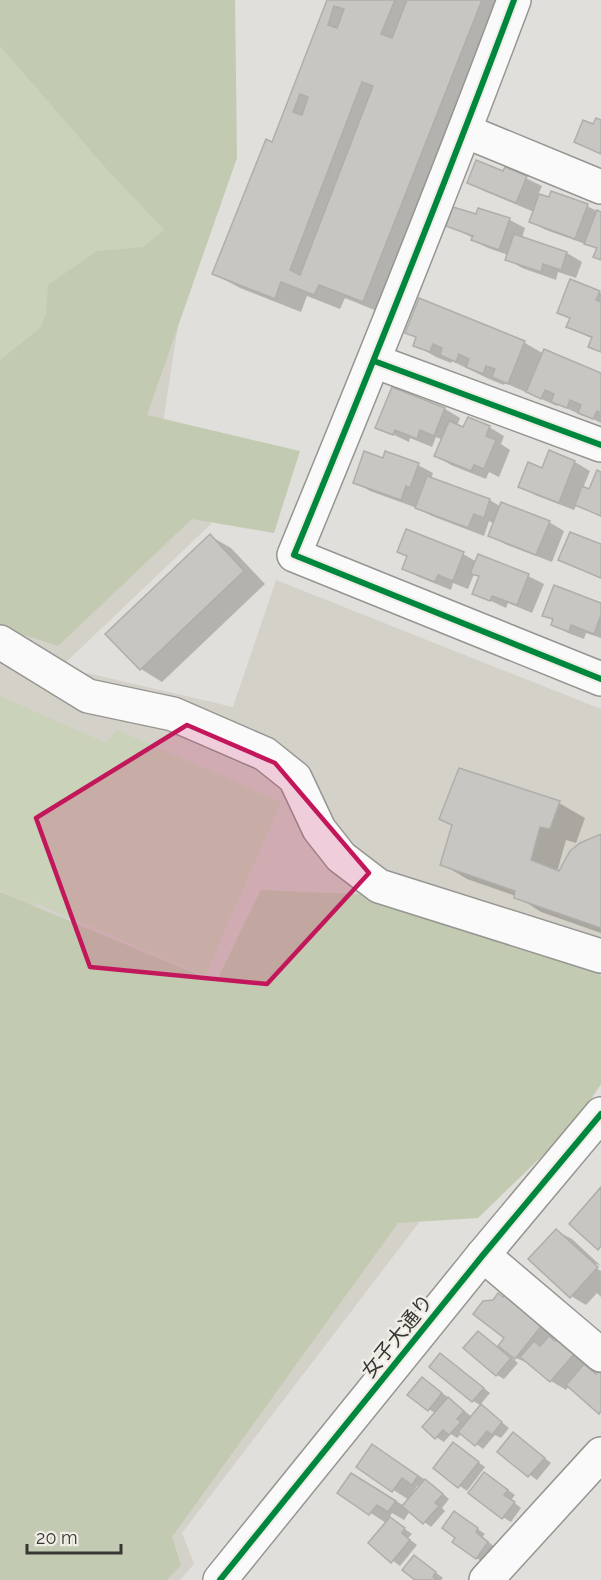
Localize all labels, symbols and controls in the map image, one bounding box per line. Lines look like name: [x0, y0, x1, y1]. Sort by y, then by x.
street label: 女子大通り: [356, 1290, 438, 1382]
scale bar: [27, 1517, 122, 1555]
text: 20 m: [36, 1527, 78, 1548]

